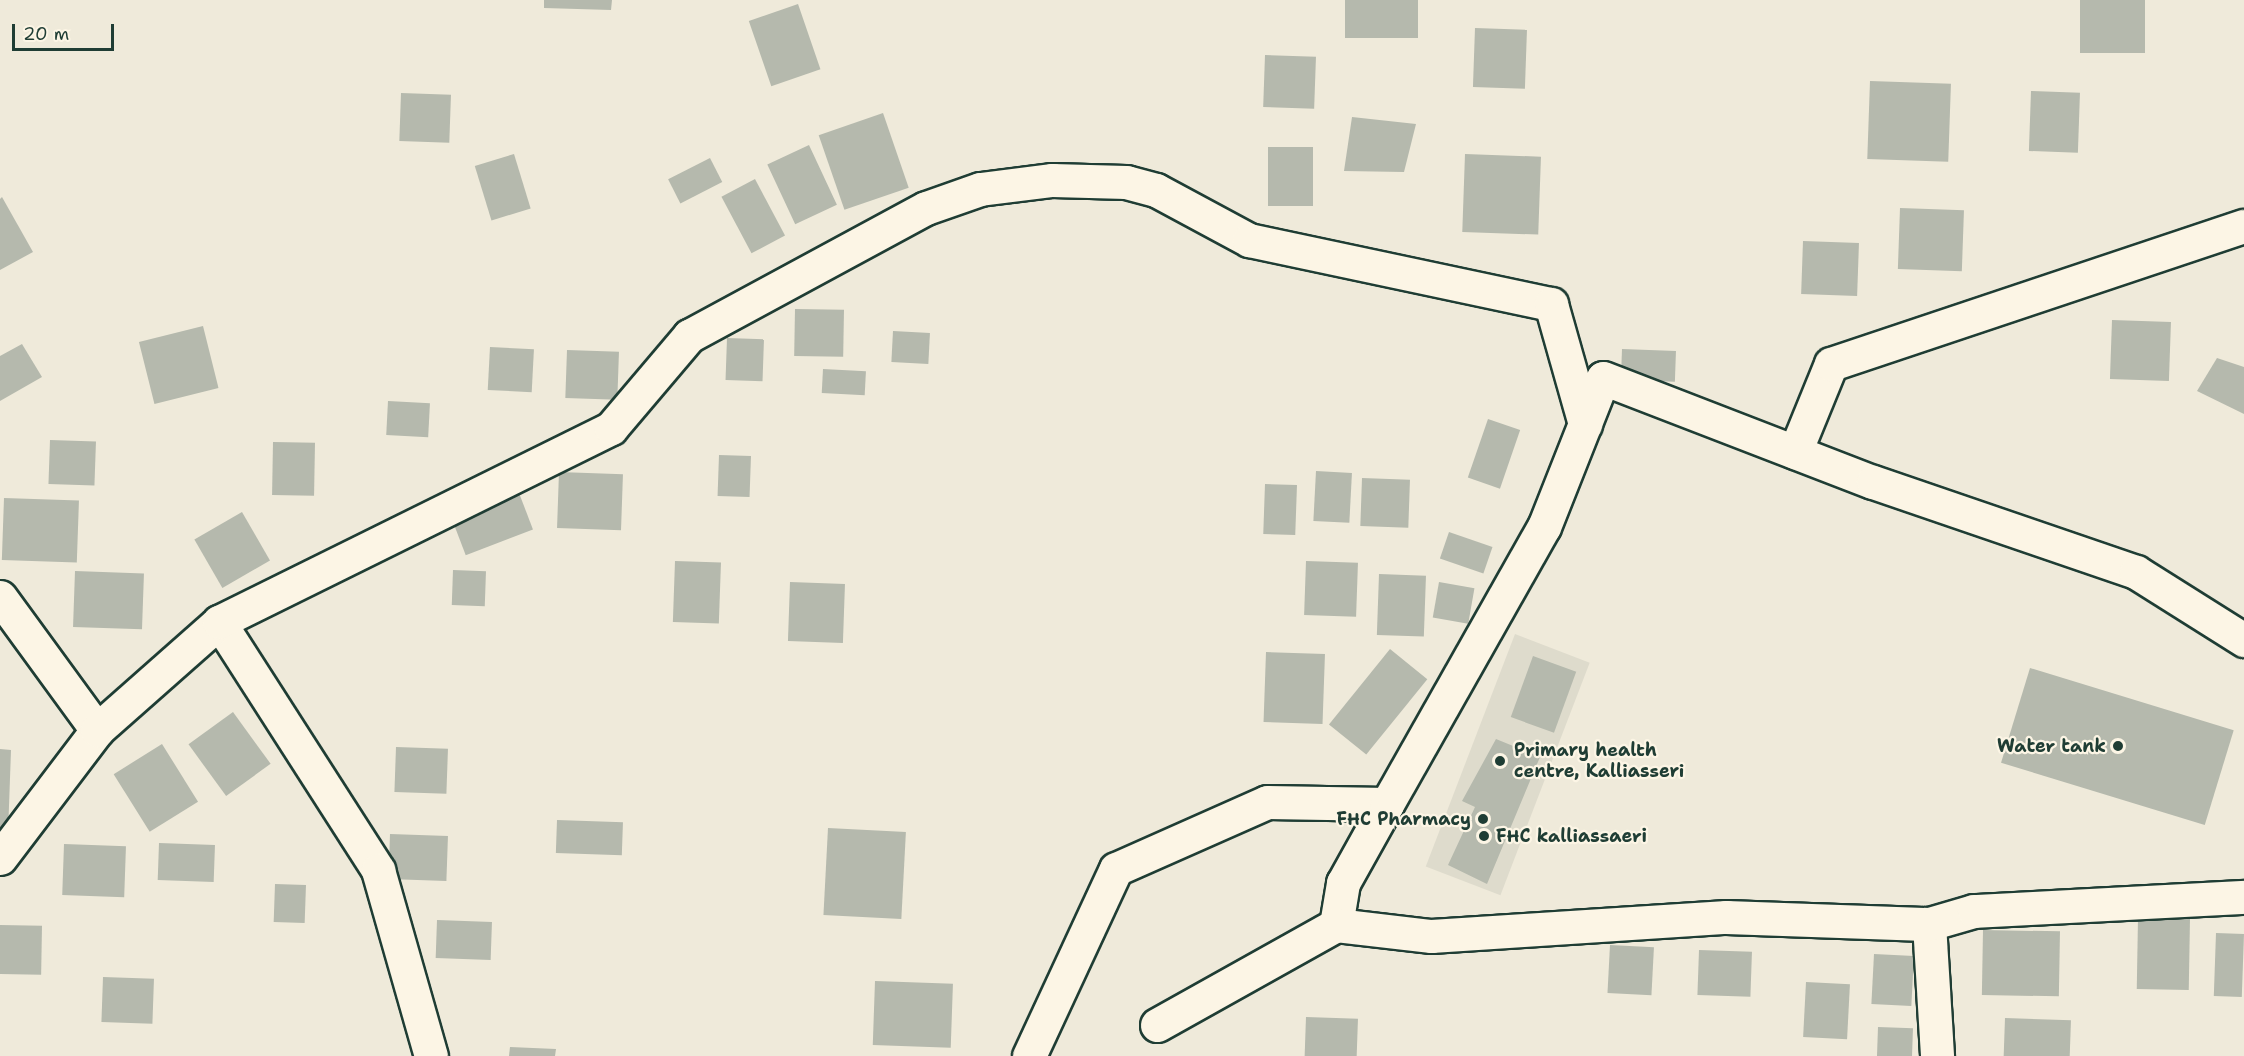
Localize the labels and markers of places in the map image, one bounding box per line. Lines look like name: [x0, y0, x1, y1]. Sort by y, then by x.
place label: Water tank: [1997, 735, 2106, 757]
marker: Water tank: [2111, 739, 2125, 753]
place label: Primary health centre, Kalliasseri: [1514, 740, 1684, 783]
marker: Primary health centre, Kalliasseri: [1491, 752, 1509, 770]
place label: FHC Pharmacy: [1337, 808, 1471, 830]
marker: FHC Pharmacy: [1476, 812, 1490, 826]
place label: FHC kalliassaeri: [1496, 825, 1647, 847]
marker: FHC kalliassaeri: [1477, 829, 1491, 843]

